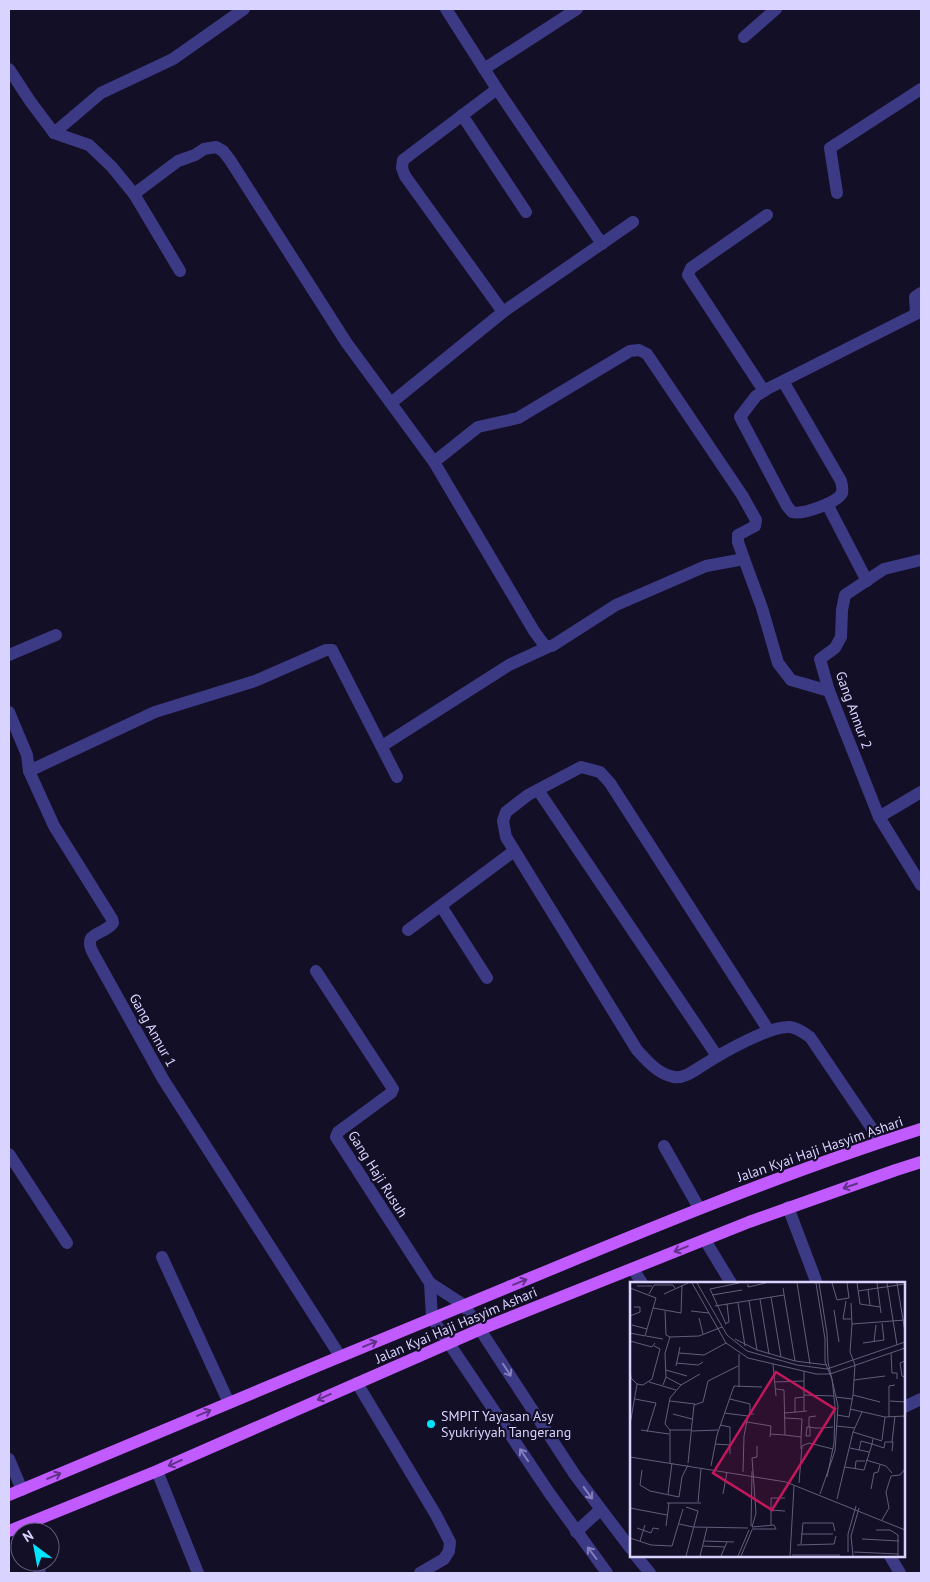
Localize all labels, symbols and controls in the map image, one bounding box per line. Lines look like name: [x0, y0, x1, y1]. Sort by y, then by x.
street label: Gang Annur 2: [832, 669, 876, 751]
street label: Gang Annur 1: [125, 990, 181, 1070]
street label: Jalan Kyai Haji Hasyim Ashari: [734, 1112, 905, 1186]
street label: Gang Haji Rusuh: [344, 1127, 412, 1221]
one-way arrow: [842, 1182, 858, 1191]
one-way arrow: [674, 1245, 689, 1254]
one-way arrow: [512, 1277, 527, 1286]
inset map: [630, 1282, 905, 1557]
street label: Jalan Kyai Haji Hasyim Ashari: [371, 1283, 540, 1368]
one-way arrow: [362, 1339, 377, 1348]
one-way arrow: [503, 1363, 513, 1377]
one-way arrow: [317, 1393, 332, 1403]
place label: SMPIT Yayasan Asy Syukriyyah Tangerang: [441, 1407, 571, 1441]
one-way arrow: [196, 1408, 211, 1418]
marker: SMPIT Yayasan Asy Syukriyyah Tangerang: [425, 1418, 437, 1430]
one-way arrow: [519, 1448, 529, 1462]
one-way arrow: [168, 1458, 183, 1468]
one-way arrow: [46, 1471, 61, 1481]
one-way arrow: [583, 1486, 593, 1500]
north arrow: [10, 1522, 60, 1572]
text: N: [19, 1526, 37, 1546]
one-way arrow: [587, 1546, 597, 1560]

